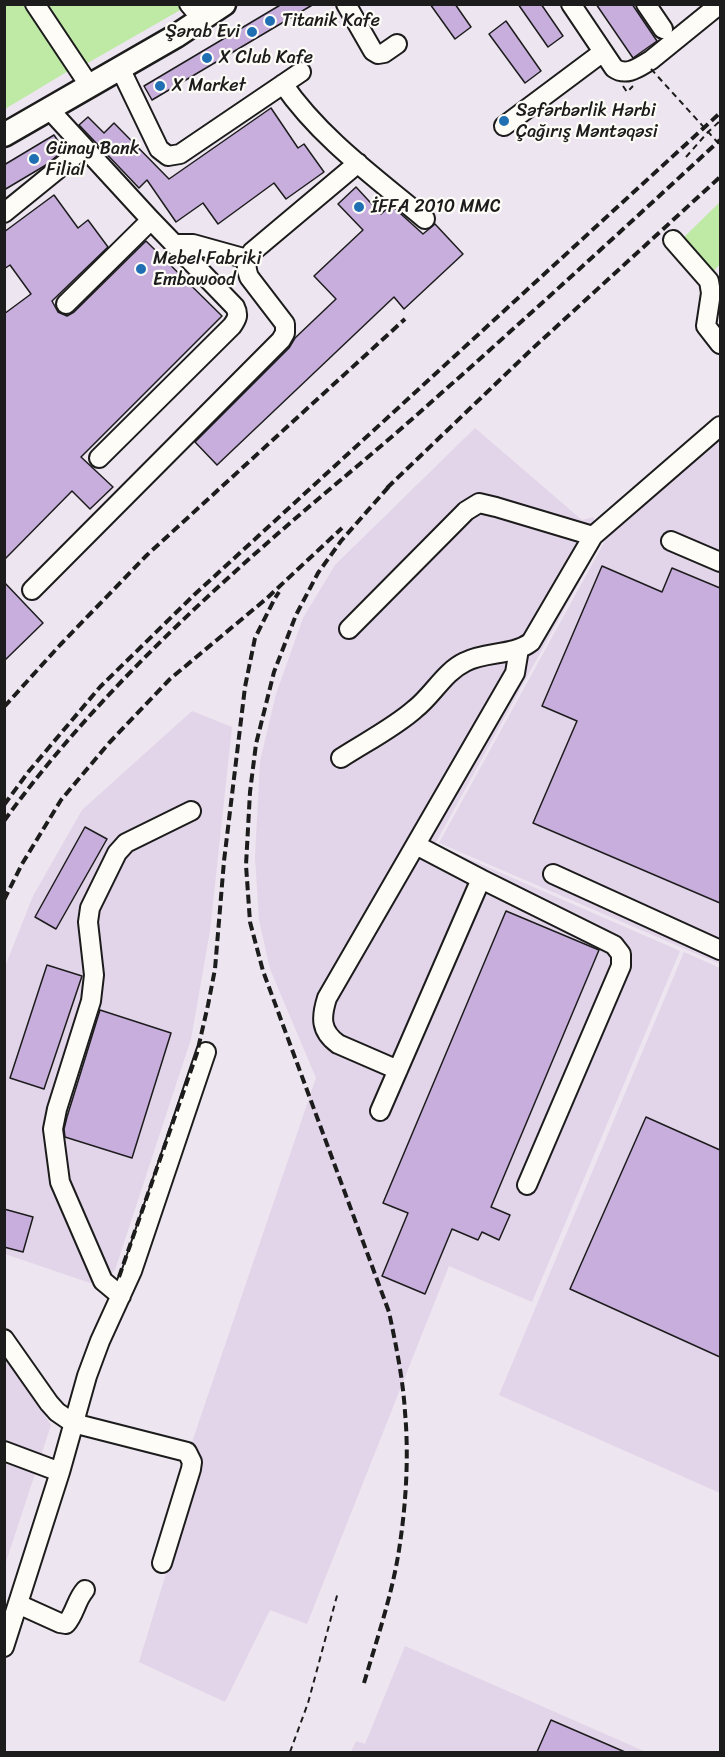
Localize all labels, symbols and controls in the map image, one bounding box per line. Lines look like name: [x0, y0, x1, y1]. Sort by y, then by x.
place label: Titanik Kafe: [282, 10, 380, 32]
marker: Titanik Kafe: [263, 14, 277, 28]
place label: Şərab Evi: [165, 21, 240, 43]
marker: Şərab Evi: [245, 25, 259, 39]
place label: X Club Kafe: [219, 47, 313, 69]
marker: X Club Kafe: [200, 51, 214, 65]
place label: X Market: [172, 75, 246, 97]
marker: X Market: [153, 79, 167, 93]
place label: Səfərbərlik Hərbi Çağırış Məntəqəsi: [516, 100, 658, 142]
marker: Səfərbərlik Hərbi Çağırış Məntəqəsi: [497, 114, 511, 128]
place label: Günay Bank Filial: [46, 138, 139, 180]
marker: Günay Bank Filial: [27, 152, 41, 166]
place label: İFFA 2010 MMC: [371, 196, 501, 218]
marker: İFFA 2010 MMC: [352, 200, 366, 214]
place label: Mebel Fabriki Embawood: [153, 248, 261, 290]
marker: Mebel Fabriki Embawood: [134, 262, 148, 276]

